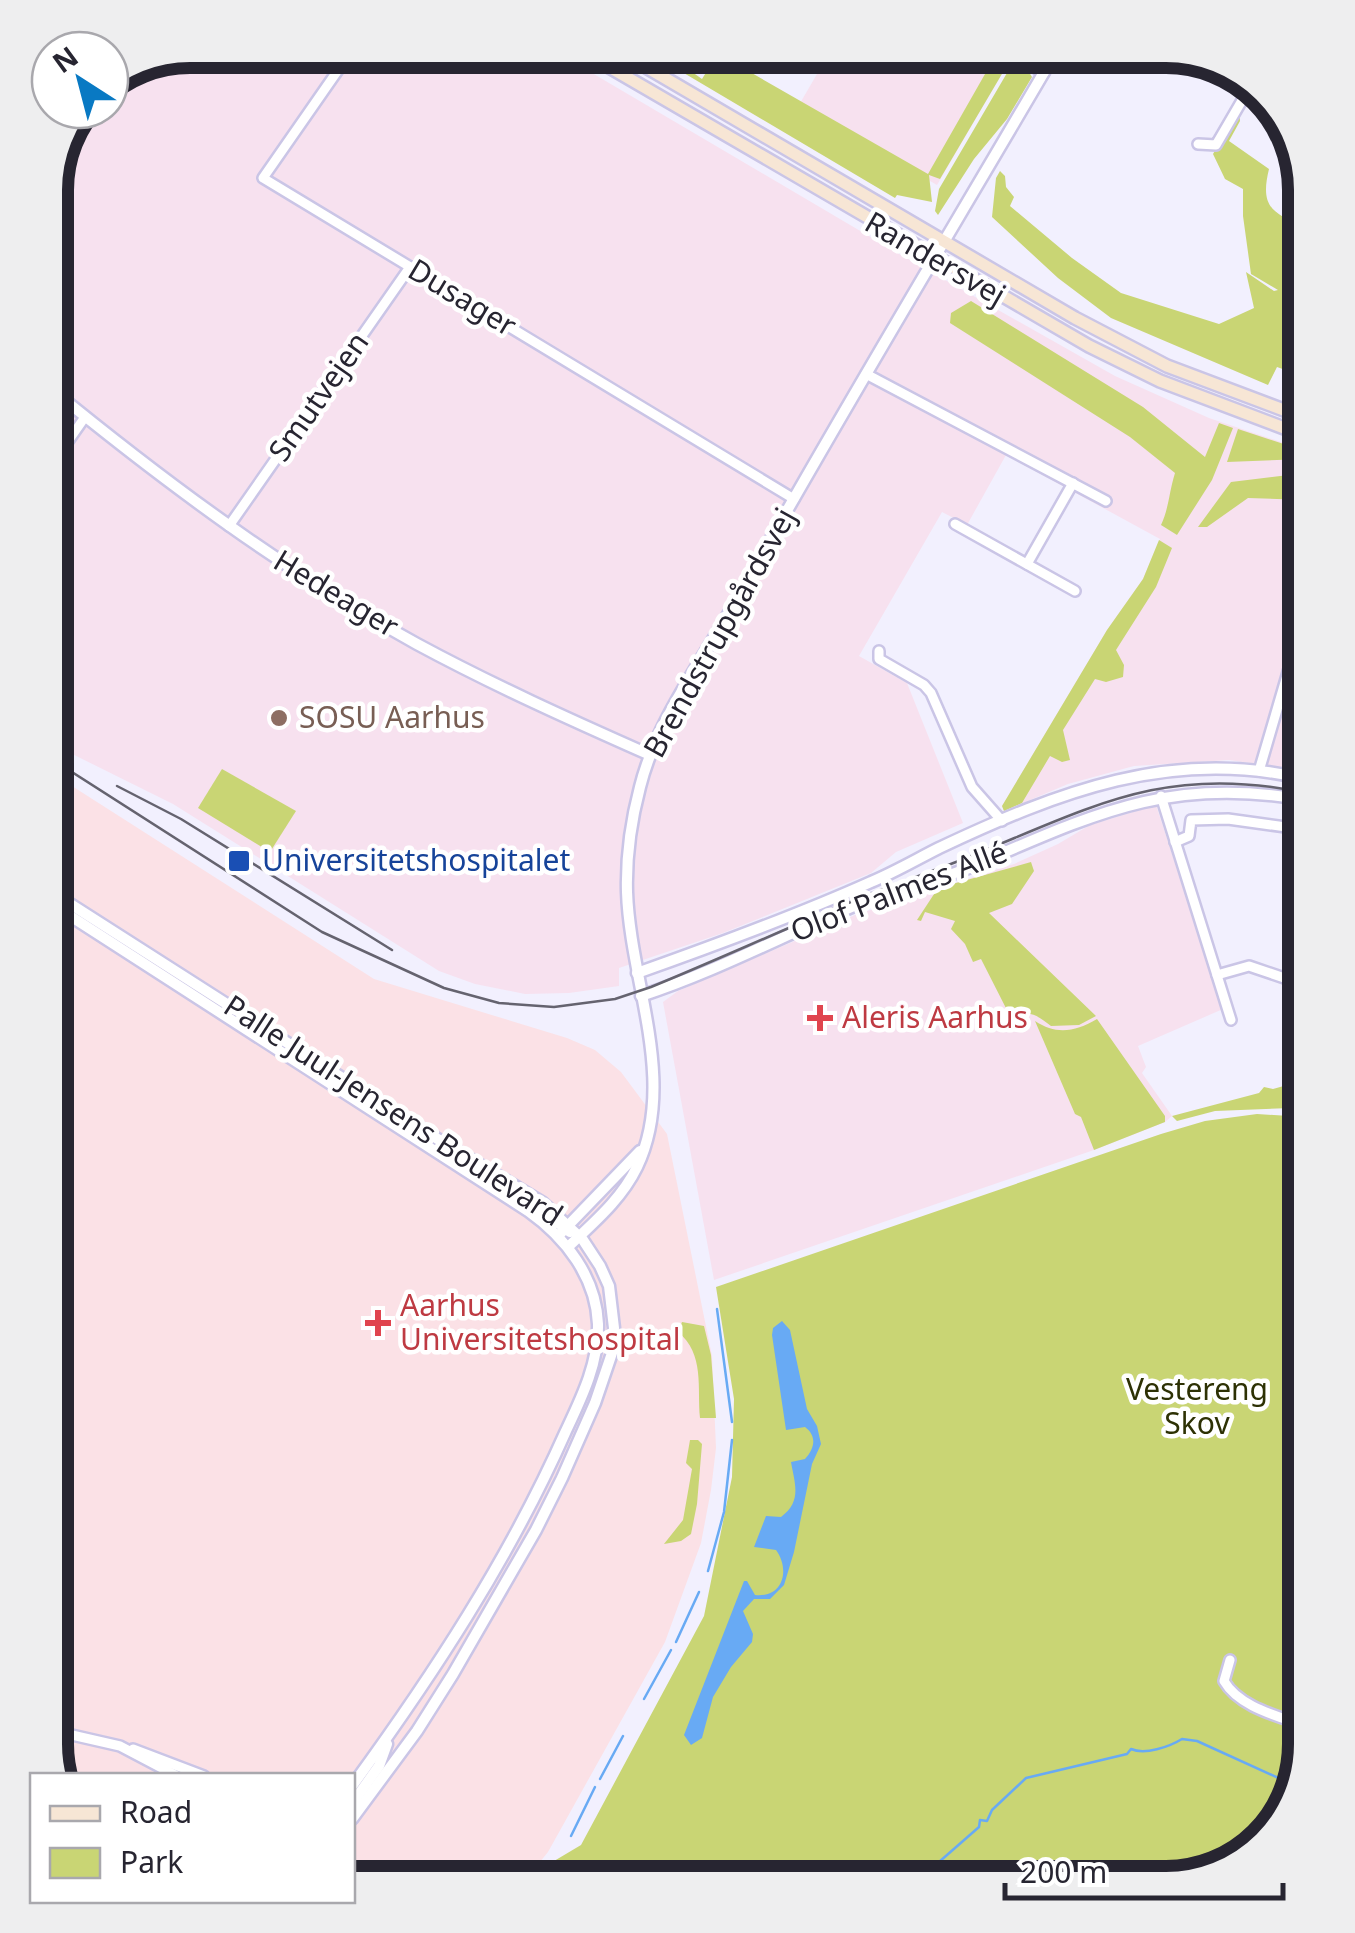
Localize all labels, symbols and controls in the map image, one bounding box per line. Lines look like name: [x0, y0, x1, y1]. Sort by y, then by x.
north arrow: [30, 30, 130, 130]
text: N: [44, 37, 85, 81]
street label: Randersvej: [858, 201, 1014, 314]
street label: Dusager: [401, 248, 525, 345]
street label: Smutvejen: [258, 323, 377, 469]
street label: Brendstrupgårdsvej: [633, 500, 804, 764]
street label: Hedeager: [267, 539, 407, 646]
place label: SOSU Aarhus: [299, 696, 485, 737]
marker: SOSU Aarhus: [268, 707, 290, 729]
street label: Olof Palmes Allé: [784, 830, 1013, 951]
place label: Universitetshospitalet: [262, 839, 570, 880]
marker: Universitetshospitalet: [226, 848, 252, 874]
street label: Palle Juul-Jensens Boulevard: [217, 985, 571, 1235]
place label: Aleris Aarhus: [842, 996, 1028, 1037]
marker: Aleris Aarhus: [807, 1005, 833, 1031]
place label: Aarhus Universitetshospital: [400, 1284, 680, 1359]
marker: Aarhus Universitetshospital: [365, 1310, 391, 1336]
park label: Vestereng Skov: [1126, 1368, 1268, 1443]
legend: [30, 1773, 355, 1903]
text: Road: [120, 1791, 192, 1832]
scale bar: [1005, 1838, 1282, 1900]
text: Park: [120, 1841, 183, 1882]
text: 200 m: [1020, 1851, 1107, 1892]

